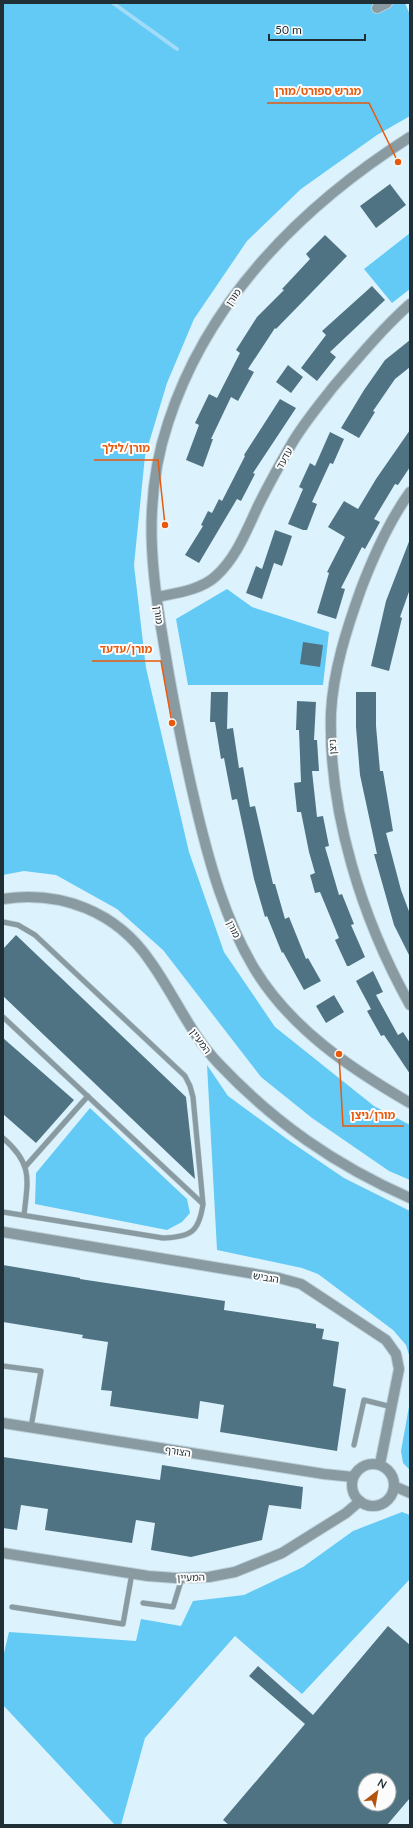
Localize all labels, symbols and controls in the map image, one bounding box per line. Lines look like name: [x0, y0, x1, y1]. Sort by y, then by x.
scale bar: [269, 16, 365, 42]
text: 50 m: [275, 22, 302, 37]
callout: מגרש ספורט/מורן: [267, 80, 369, 103]
text: מגרש ספורט/מורן: [275, 84, 362, 97]
street label: מורן: [223, 286, 243, 308]
callout: מורן/לילך: [94, 437, 158, 460]
text: מורן/לילך: [102, 441, 150, 454]
street label: עדעד: [273, 445, 295, 471]
street label: מורן: [152, 605, 166, 625]
callout: מורן/עדעד: [92, 638, 161, 661]
text: מורן/עדעד: [100, 642, 153, 655]
street label: ניצן: [326, 739, 338, 755]
street label: מורן: [225, 918, 243, 940]
street label: המעיין: [188, 1026, 214, 1056]
callout: מורן/ניצן: [343, 1103, 404, 1126]
text: מורן/ניצן: [351, 1108, 396, 1121]
street label: הגביש: [252, 1269, 280, 1285]
street label: הצורף: [164, 1443, 192, 1459]
street label: המעיין: [177, 1571, 205, 1583]
north arrow: [357, 1772, 397, 1812]
text: N: [375, 1775, 389, 1791]

